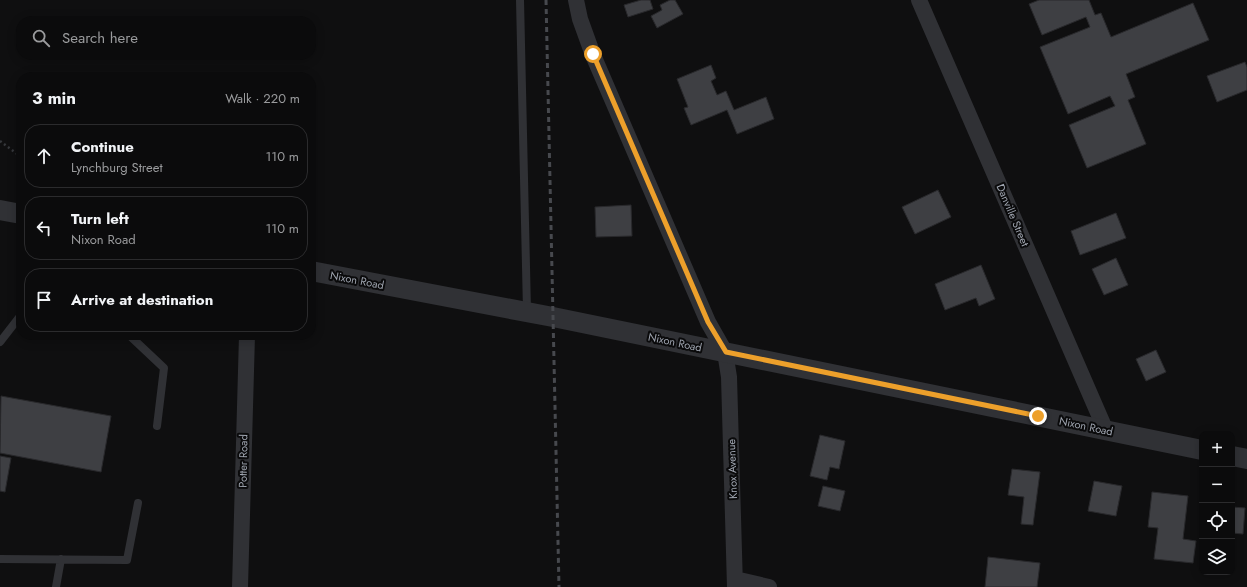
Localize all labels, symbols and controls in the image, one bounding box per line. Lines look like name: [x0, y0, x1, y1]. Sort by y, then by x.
search box: [16, 16, 316, 60]
icon: search: [30, 27, 52, 49]
text: Search here: [62, 27, 138, 49]
route start: [584, 45, 602, 63]
text: 3 min: [32, 86, 76, 110]
text: Walk · 220 m: [225, 89, 300, 108]
text: Continue: [71, 136, 134, 158]
icon: ahead: [33, 145, 55, 167]
text: 110 m: [265, 147, 299, 166]
text: Lynchburg Street: [71, 158, 163, 177]
street label: Danville Street: [993, 181, 1033, 249]
text: Turn left: [71, 208, 129, 230]
icon: left: [33, 217, 55, 239]
text: 110 m: [265, 219, 299, 238]
text: Nixon Road: [71, 230, 136, 249]
street label: Nixon Road: [329, 267, 385, 293]
icon: arrive: [33, 289, 55, 311]
text: Arrive at destination: [71, 289, 213, 311]
street label: Nixon Road: [647, 328, 703, 356]
route end: [1029, 407, 1047, 425]
street label: Nixon Road: [1058, 412, 1114, 440]
map controls: [1199, 431, 1235, 575]
button: +: [1199, 431, 1235, 467]
street label: Potter Road: [235, 434, 251, 488]
street label: Knox Avenue: [723, 438, 741, 499]
button: −: [1199, 467, 1235, 503]
button: locate: [1199, 503, 1235, 539]
button: layers: [1199, 539, 1235, 575]

